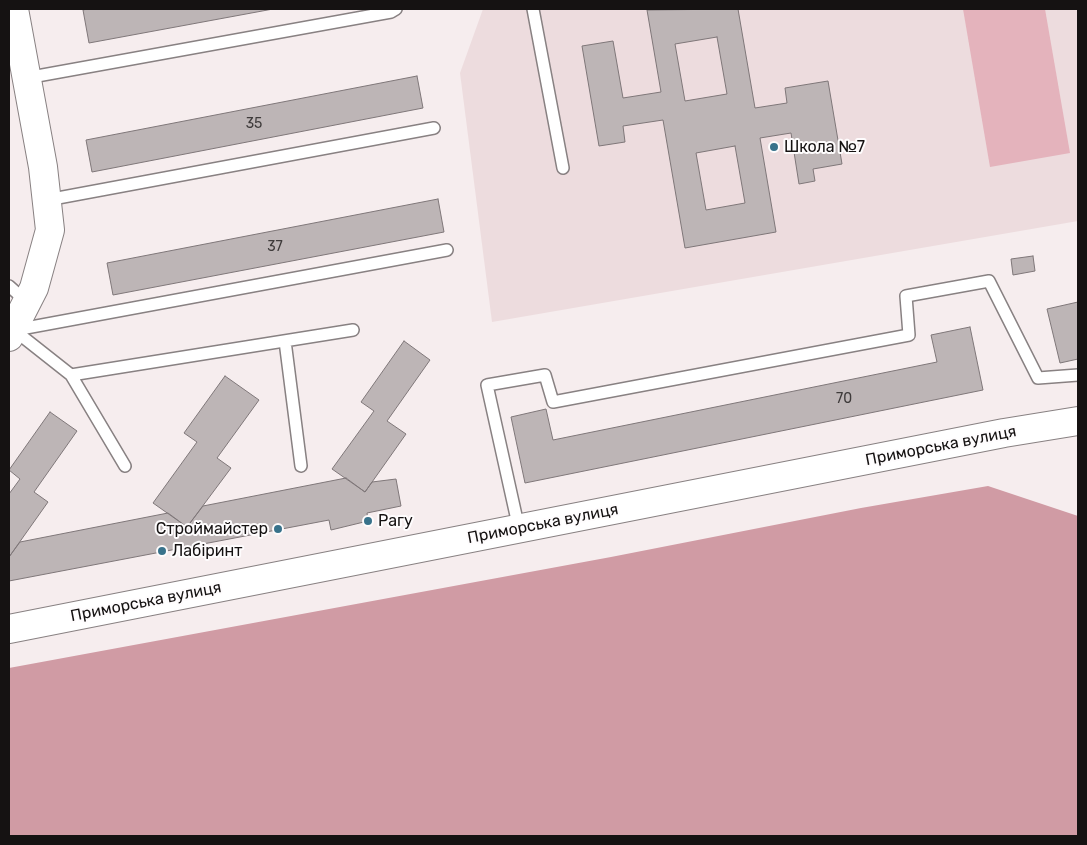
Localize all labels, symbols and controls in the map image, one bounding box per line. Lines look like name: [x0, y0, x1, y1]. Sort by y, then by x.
house number: 35: [246, 116, 262, 132]
place label: Школа №7: [784, 137, 865, 157]
marker: Школа №7: [768, 141, 780, 153]
house number: 37: [267, 239, 283, 255]
house number: 70: [836, 391, 852, 407]
street label: Приморська вулиця: [864, 422, 1018, 470]
street label: Приморська вулиця: [466, 500, 620, 548]
place label: Рагу: [378, 511, 413, 531]
marker: Рагу: [362, 515, 374, 527]
place label: Строймайстер: [156, 519, 268, 539]
marker: Строймайстер: [272, 523, 284, 535]
place label: Лабіринт: [172, 541, 242, 561]
marker: Лабіринт: [156, 545, 168, 557]
street label: Приморська вулиця: [69, 578, 223, 626]

